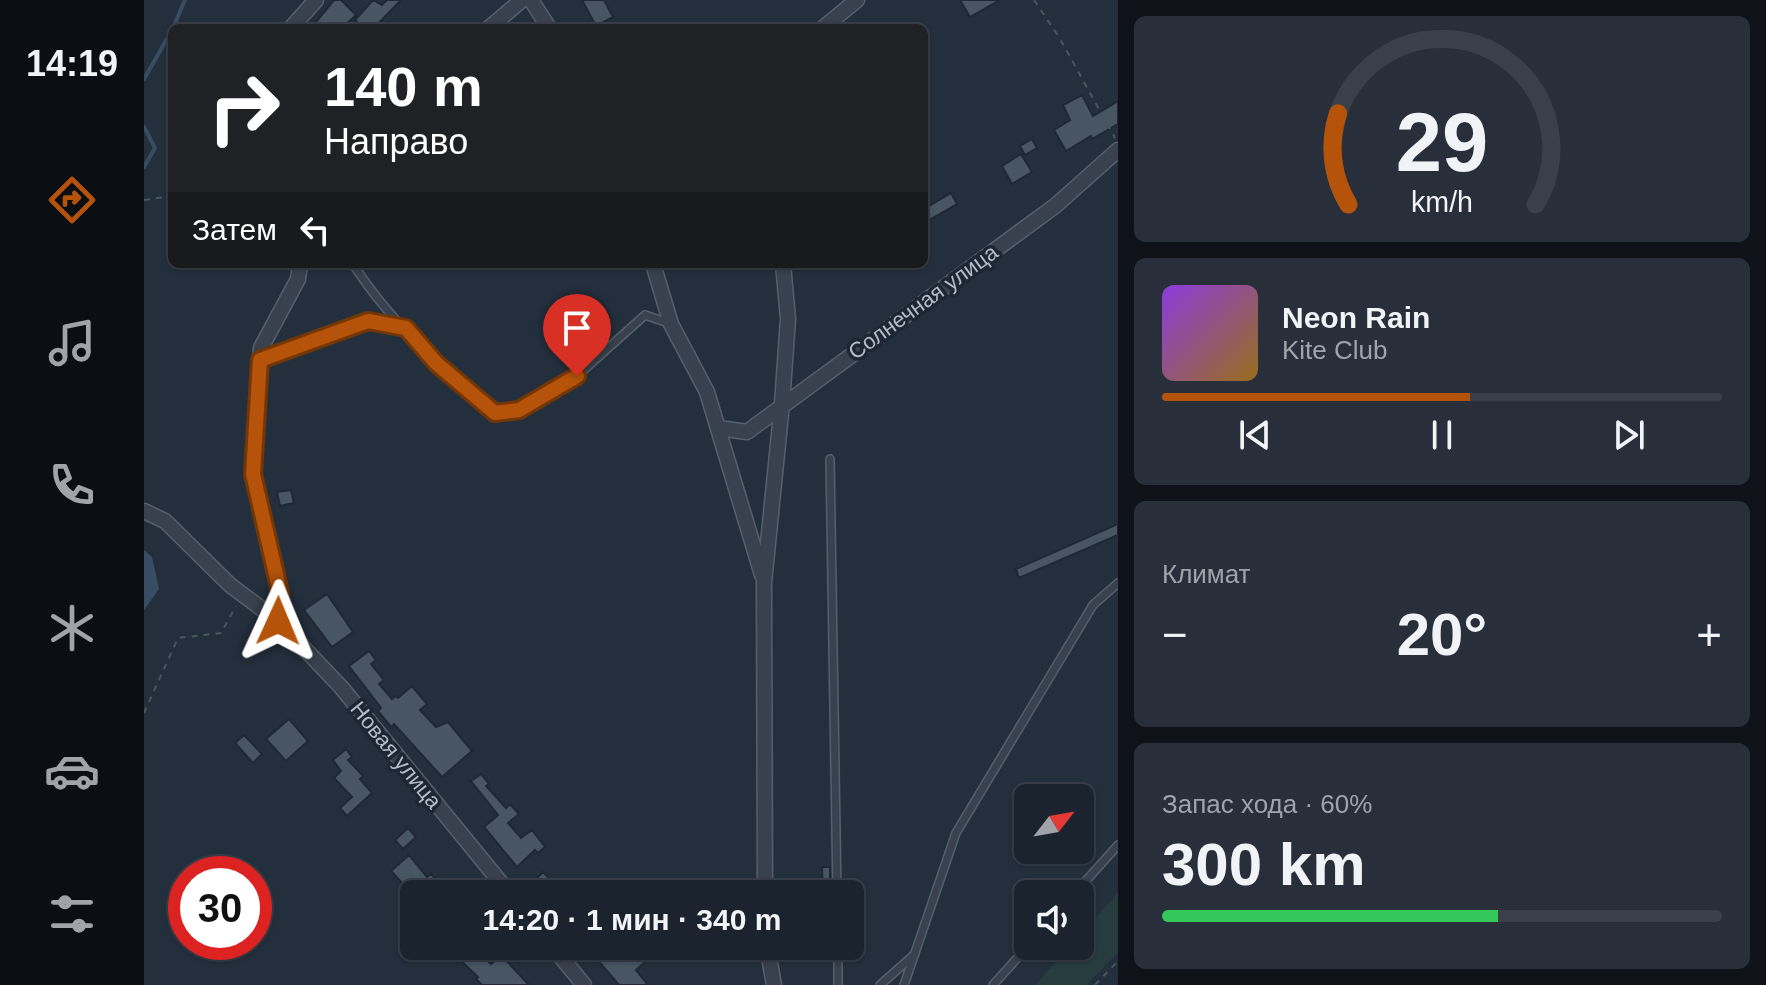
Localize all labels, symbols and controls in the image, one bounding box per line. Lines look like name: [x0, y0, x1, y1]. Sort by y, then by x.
text: 14:19: [26, 43, 118, 84]
text: 140 m: [324, 55, 483, 118]
icon: right: [192, 56, 296, 160]
text: 29: [1396, 96, 1488, 189]
text: Направо: [324, 121, 468, 162]
icon: directions: [44, 172, 100, 228]
text: km/h: [1411, 186, 1473, 218]
icon: left: [293, 208, 337, 252]
text: Затем: [192, 213, 277, 246]
street label: Солнечная улица: [843, 239, 1003, 365]
pin: [543, 294, 611, 376]
text: Neon Rain: [1282, 301, 1430, 334]
icon: arrive: [555, 306, 599, 350]
icon: music: [44, 315, 100, 371]
text: Kite Club: [1282, 335, 1388, 365]
icon: previous: [1233, 413, 1277, 457]
icon: pause: [1420, 413, 1464, 457]
icon: next: [1607, 413, 1651, 457]
icon: phone: [44, 457, 100, 513]
text: Климат: [1162, 559, 1251, 589]
position arrow: [236, 579, 320, 663]
icon: climate: [44, 600, 100, 656]
text: 20°: [1397, 601, 1487, 668]
text: −: [1162, 610, 1188, 659]
text: +: [1696, 610, 1722, 659]
street label: Новая улица: [345, 696, 447, 814]
icon: car: [44, 743, 100, 799]
north arrow: [1014, 784, 1094, 864]
map controls: [1014, 784, 1094, 960]
text: Запас хода · 60%: [1162, 789, 1372, 819]
text: 300 km: [1162, 831, 1366, 898]
speed limit sign: 30: [168, 856, 272, 960]
button: sound: [1014, 880, 1094, 960]
icon: filters: [44, 886, 100, 942]
text: 14:20 · 1 мин · 340 m: [483, 903, 781, 936]

